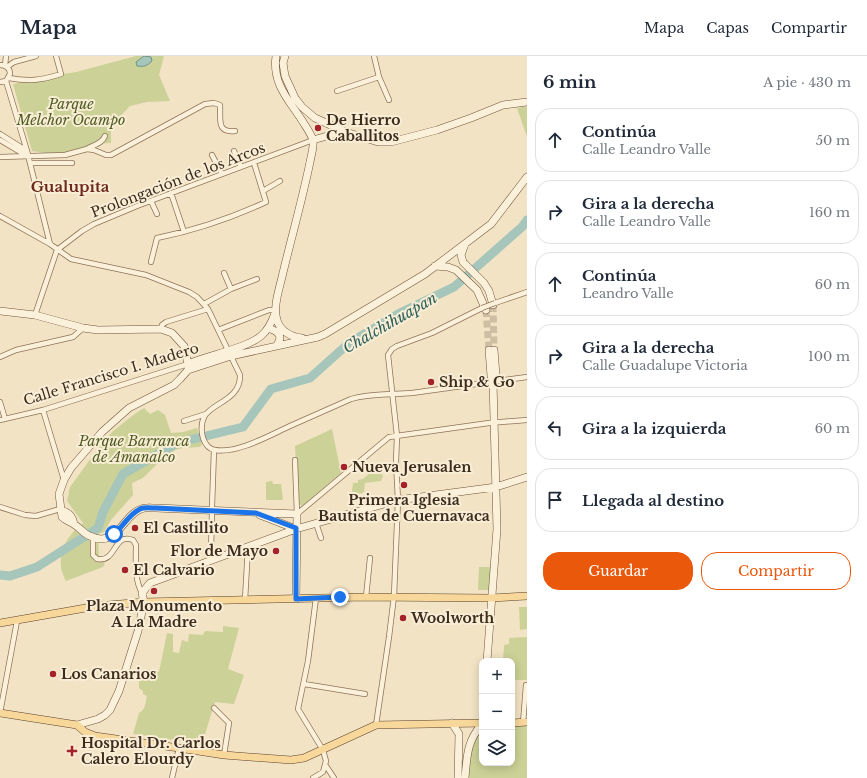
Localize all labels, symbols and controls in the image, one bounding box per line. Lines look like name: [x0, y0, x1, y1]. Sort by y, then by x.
text: Mapa: [20, 16, 77, 39]
text: Mapa: [644, 19, 684, 37]
text: Capas: [706, 19, 749, 37]
text: Compartir: [771, 19, 847, 37]
text: 6 min: [543, 72, 596, 93]
text: A pie · 430 m: [763, 74, 851, 91]
park label: Parque Melchor Ocampo: [16, 95, 125, 129]
place label: De Hierro Caballitos: [326, 111, 400, 145]
text: Continúa: [582, 122, 656, 141]
marker: De Hierro Caballitos: [313, 123, 323, 133]
icon: ahead: [544, 129, 566, 151]
text: 50 m: [816, 132, 850, 149]
street label: Prolongación de los Arcos: [88, 138, 268, 222]
text: Calle Leandro Valle: [582, 141, 711, 158]
district label: Gualupita: [31, 177, 110, 196]
text: Gira a la derecha: [582, 194, 714, 213]
icon: right: [544, 201, 566, 223]
text: 160 m: [809, 204, 850, 221]
text: Calle Leandro Valle: [582, 213, 711, 230]
text: Continúa: [582, 266, 656, 285]
icon: ahead: [544, 273, 566, 295]
text: 60 m: [815, 276, 850, 293]
text: Leandro Valle: [582, 285, 674, 302]
water label: Chalchihuapan: [339, 288, 440, 357]
text: Gira a la derecha: [582, 338, 714, 357]
street label: Calle Francisco I. Madero: [21, 339, 201, 409]
icon: right: [544, 345, 566, 367]
text: 100 m: [808, 348, 850, 365]
text: Calle Guadalupe Victoria: [582, 357, 748, 374]
place label: Ship & Go: [439, 373, 515, 391]
marker: Ship & Go: [426, 377, 436, 387]
icon: left: [544, 417, 566, 439]
text: Gira a la izquierda: [582, 419, 726, 438]
text: 60 m: [815, 420, 850, 437]
park label: Parque Barranca de Amanalco: [77, 432, 190, 466]
place label: Nueva Jerusalen: [352, 458, 471, 476]
marker: Nueva Jerusalen: [339, 462, 349, 472]
marker: Primera Iglesia Bautista de Cuernavaca: [399, 480, 409, 490]
icon: arrive: [544, 489, 566, 511]
place label: Primera Iglesia Bautista de Cuernavaca: [318, 491, 490, 525]
text: Llegada al destino: [582, 491, 724, 510]
place label: El Castillito: [143, 519, 228, 537]
marker: El Castillito: [130, 523, 140, 533]
route start: [105, 525, 123, 543]
place label: Flor de Mayo: [170, 542, 268, 560]
marker: Flor de Mayo: [271, 546, 281, 556]
button: Guardar: [543, 552, 693, 590]
button: Compartir: [701, 552, 851, 590]
place label: El Calvario: [133, 561, 215, 579]
marker: El Calvario: [120, 565, 130, 575]
marker: Plaza Monumento A La Madre: [149, 586, 159, 596]
route end: [331, 588, 349, 606]
place label: Plaza Monumento A La Madre: [86, 597, 222, 631]
place label: Woolworth: [410, 609, 494, 627]
marker: Woolworth: [398, 613, 408, 623]
map controls: [479, 658, 515, 766]
button: +: [479, 658, 515, 694]
place label: Los Canarios: [61, 665, 157, 683]
marker: Los Canarios: [48, 669, 58, 679]
button: −: [479, 694, 515, 730]
button: layers: [479, 730, 515, 766]
place label: Hospital Dr. Carlos Calero Elourdy: [81, 734, 221, 768]
marker: Hospital Dr. Carlos Calero Elourdy: [66, 745, 78, 757]

